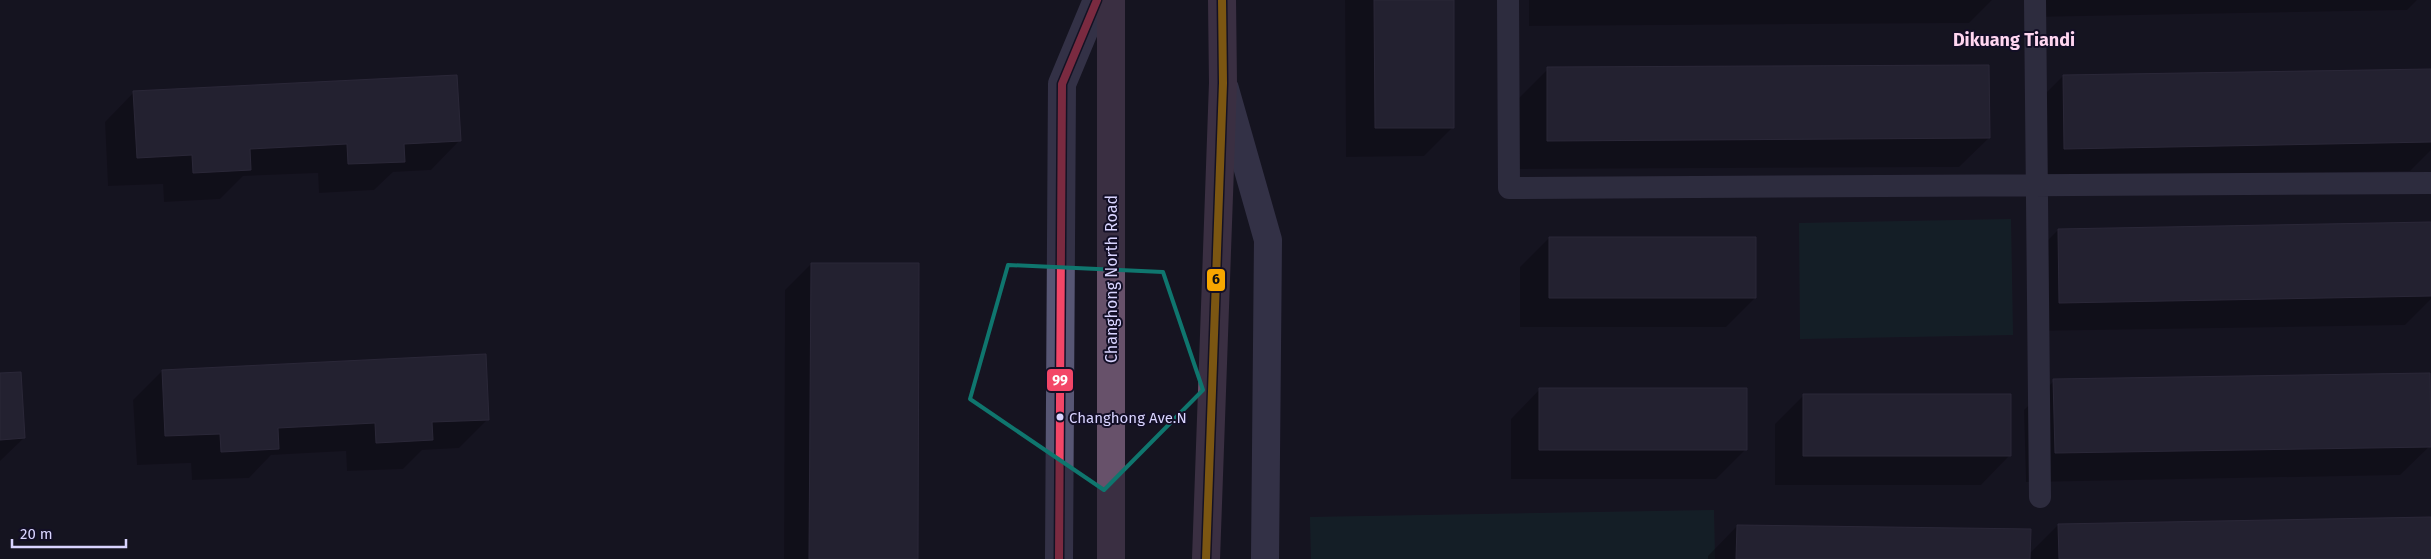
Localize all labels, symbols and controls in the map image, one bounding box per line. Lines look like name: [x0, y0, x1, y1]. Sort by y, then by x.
district label: Dikuang Tiandi: [1953, 29, 2075, 51]
street label: Changhong North Road: [1102, 195, 1121, 363]
line badge: 6: [1206, 268, 1226, 292]
text: 6: [1212, 271, 1220, 288]
line badge: 99: [1046, 368, 1074, 392]
text: 99: [1052, 372, 1068, 389]
place label: Changhong Ave.N: [1069, 409, 1187, 427]
marker: Changhong Ave.N: [1055, 412, 1065, 422]
scale bar: [12, 516, 126, 548]
text: 20 m: [20, 525, 53, 543]

